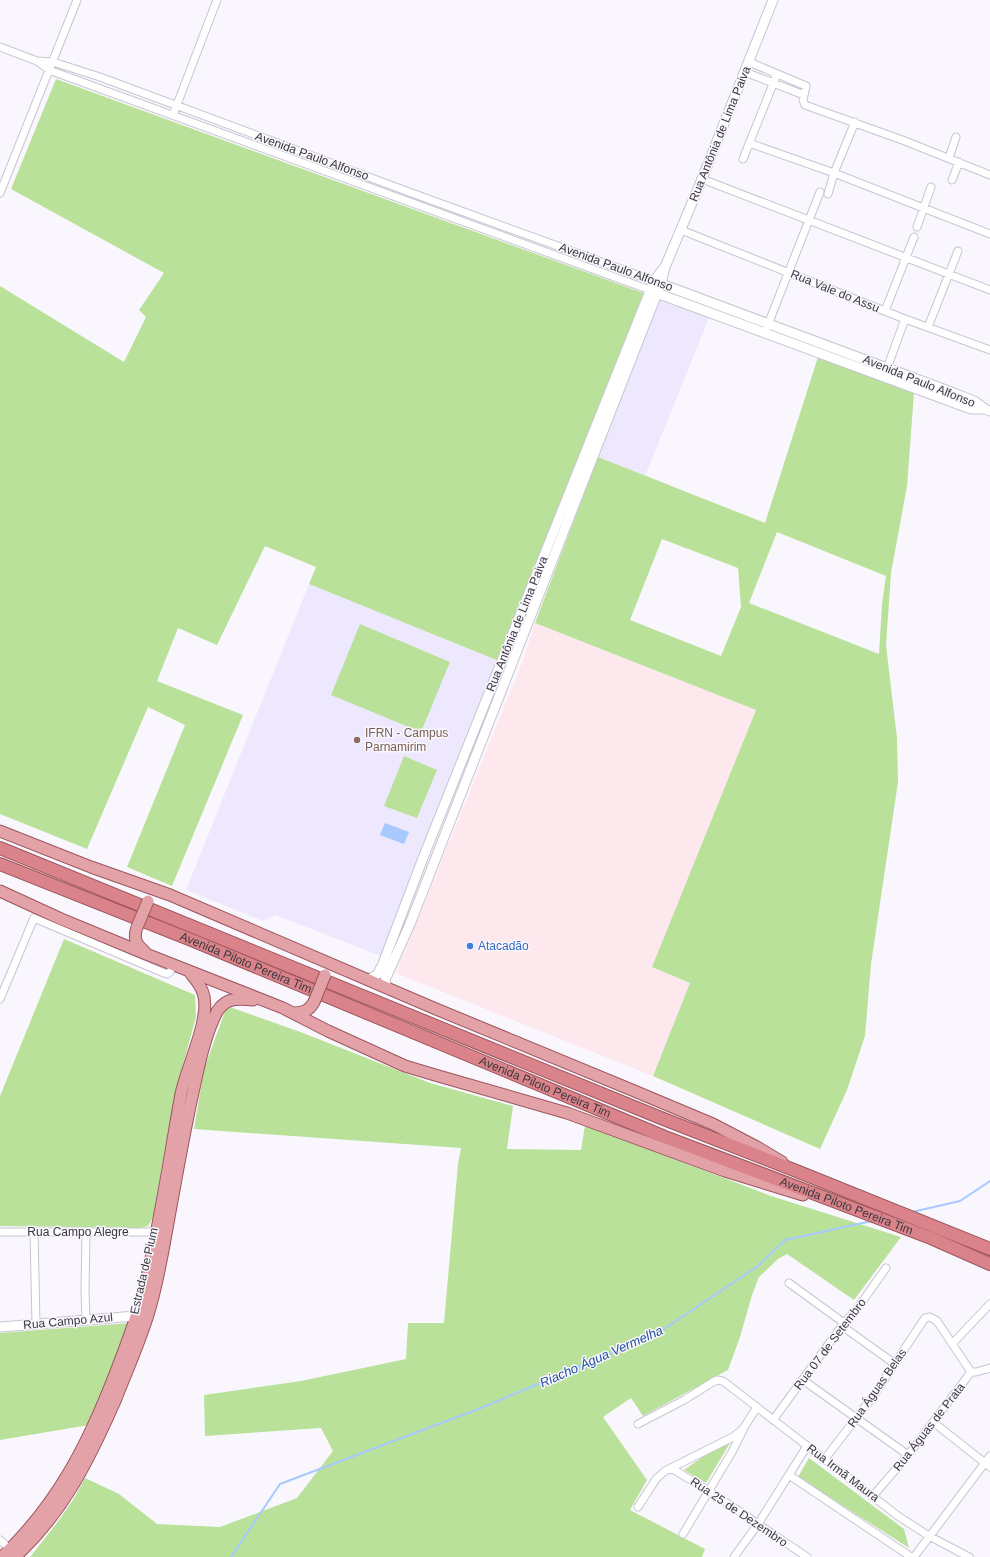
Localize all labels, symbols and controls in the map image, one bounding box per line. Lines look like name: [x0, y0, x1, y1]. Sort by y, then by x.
street label: Rua Antônia de Lima Paiva: [686, 64, 754, 204]
street label: Avenida Paulo Alfonso: [253, 129, 371, 183]
street label: Avenida Paulo Alfonso: [557, 240, 675, 294]
street label: Rua Vale do Assu: [789, 267, 881, 315]
street label: Avenida Paulo Alfonso: [861, 352, 977, 410]
street label: Rua Antônia de Lima Paiva: [483, 554, 551, 694]
place label: IFRN - Campus Parnamirim: [365, 726, 448, 754]
marker: IFRN - Campus Parnamirim: [352, 735, 362, 745]
street label: Avenida Piloto Pereira Tim: [178, 929, 314, 996]
place label: Atacadão: [478, 939, 529, 953]
marker: Atacadão: [465, 941, 475, 951]
street label: Avenida Piloto Pereira Tim: [477, 1053, 613, 1121]
street label: Avenida Piloto Pereira Tim: [778, 1174, 915, 1238]
street label: Rua Campo Alegre: [27, 1225, 129, 1239]
street label: Estrada de Pium: [127, 1226, 161, 1316]
street label: Rua 07 de Setembro: [791, 1295, 869, 1392]
street label: Rua Campo Azul: [23, 1310, 113, 1332]
water label: Riacho Água Vermelha: [537, 1323, 665, 1390]
street label: Rua Águas Belas: [844, 1345, 909, 1430]
street label: Rua Águas de Prata: [889, 1379, 968, 1474]
street label: Rua Irmã Maura: [804, 1441, 882, 1505]
street label: Rua 25 de Dezembro: [688, 1474, 790, 1550]

